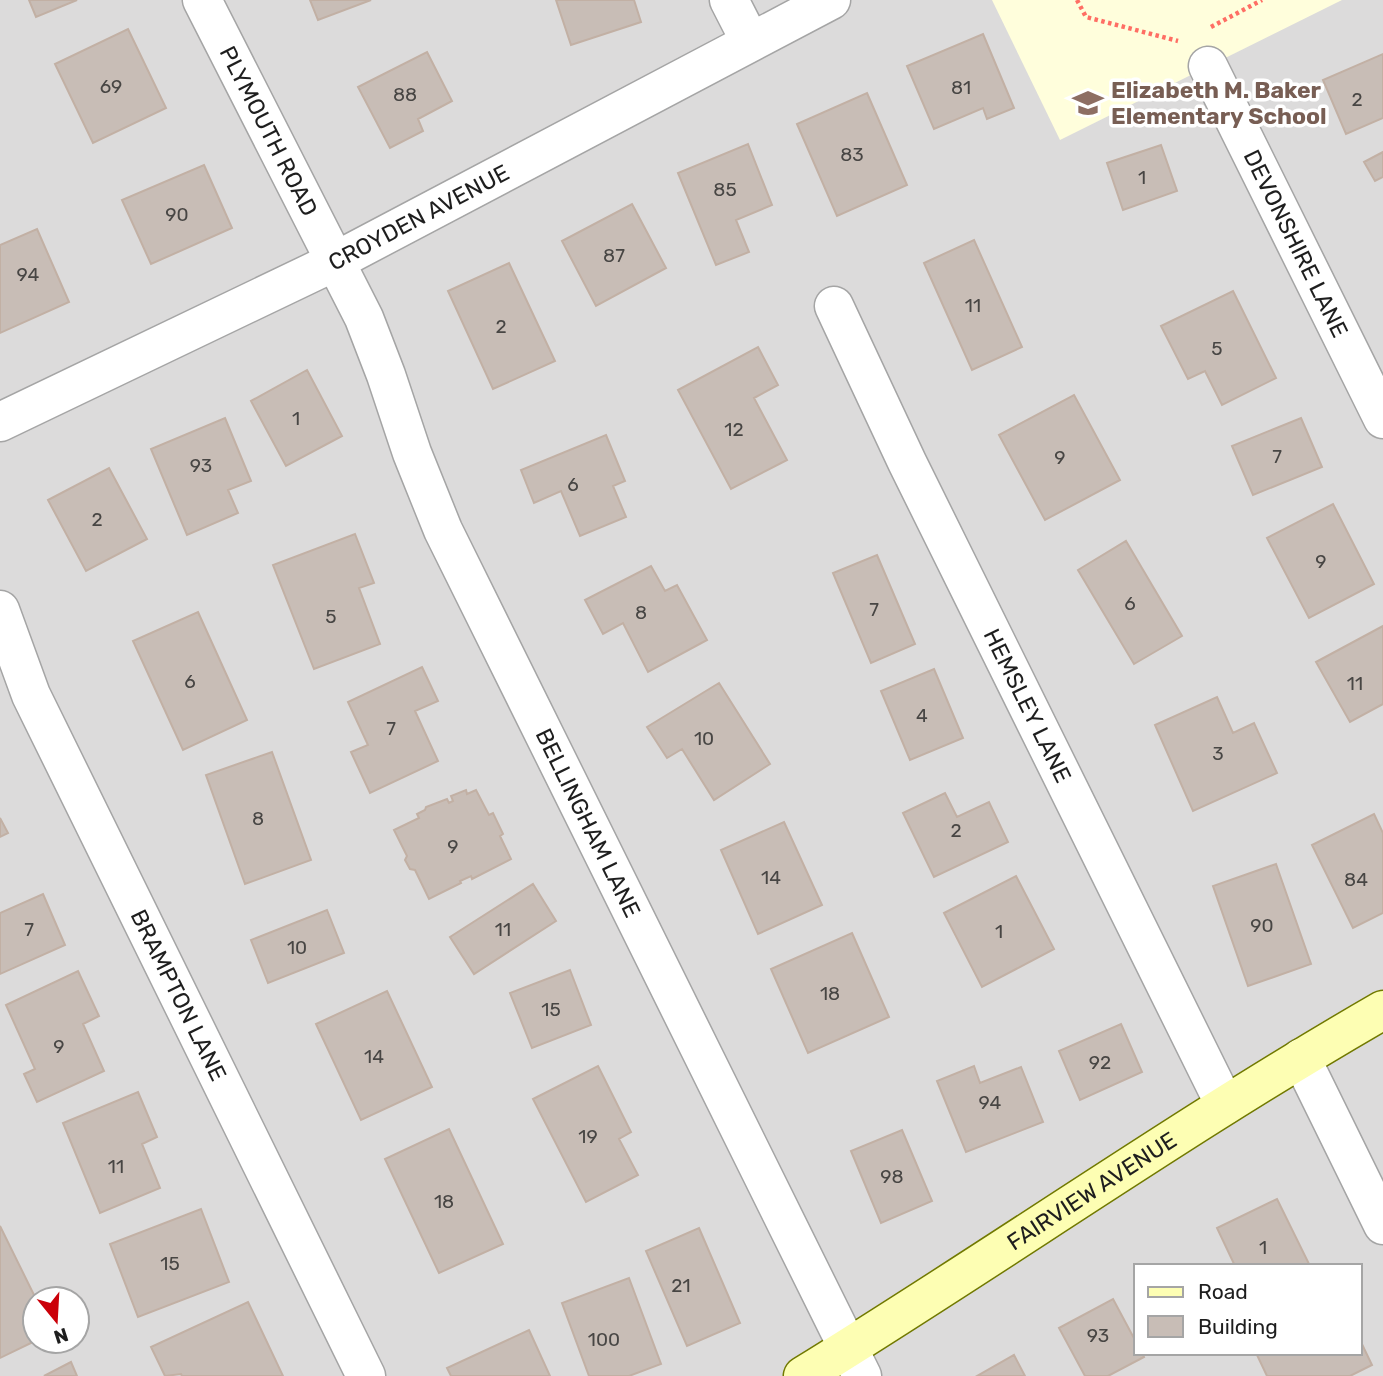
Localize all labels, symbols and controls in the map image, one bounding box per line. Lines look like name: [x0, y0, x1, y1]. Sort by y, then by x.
street label: PLYMOUTH ROAD: [214, 41, 324, 221]
house number: 69: [100, 75, 122, 98]
house number: 81: [951, 76, 971, 99]
place label: Elizabeth M. Baker Elementary School: [1111, 76, 1327, 130]
house number: 88: [393, 83, 417, 106]
school or university icon: Elizabeth M. Baker Elementary School: [1071, 86, 1105, 120]
house number: 2: [1351, 88, 1363, 111]
house number: 83: [840, 143, 864, 166]
street label: DEVONSHIRE LANE: [1238, 145, 1354, 342]
street label: CROYDEN AVENUE: [323, 158, 514, 277]
house number: 1: [1138, 166, 1146, 189]
house number: 85: [713, 178, 737, 201]
house number: 90: [165, 203, 189, 226]
house number: 87: [603, 244, 625, 267]
house number: 94: [17, 263, 40, 286]
house number: 11: [965, 294, 981, 317]
house number: 2: [495, 315, 507, 338]
house number: 5: [1211, 337, 1223, 360]
house number: 1: [292, 407, 300, 430]
house number: 12: [724, 418, 744, 441]
house number: 7: [1272, 445, 1282, 468]
house number: 9: [1054, 446, 1066, 469]
house number: 93: [190, 454, 212, 477]
house number: 6: [567, 473, 579, 496]
house number: 2: [91, 508, 103, 531]
house number: 9: [1315, 550, 1327, 573]
house number: 6: [1124, 592, 1136, 615]
house number: 7: [869, 598, 879, 621]
house number: 8: [635, 601, 647, 624]
house number: 5: [325, 605, 337, 628]
street label: HEMSLEY LANE: [978, 624, 1077, 787]
house number: 6: [184, 670, 196, 693]
house number: 11: [1347, 672, 1363, 695]
house number: 4: [916, 704, 928, 727]
house number: 7: [386, 717, 396, 740]
street label: BELLINGHAM LANE: [529, 724, 647, 922]
house number: 10: [694, 727, 714, 750]
house number: 3: [1212, 742, 1224, 765]
house number: 8: [252, 807, 264, 830]
house number: 2: [950, 819, 962, 842]
house number: 9: [447, 835, 459, 858]
house number: 14: [761, 866, 781, 889]
house number: 84: [1344, 868, 1368, 891]
street label: BRAMPTON LANE: [125, 905, 233, 1085]
house number: 90: [1250, 914, 1274, 937]
house number: 7: [24, 918, 34, 941]
house number: 11: [495, 918, 511, 941]
house number: 1: [995, 920, 1003, 943]
house number: 10: [287, 936, 307, 959]
house number: 18: [820, 982, 840, 1005]
house number: 15: [541, 998, 561, 1021]
house number: 9: [53, 1035, 65, 1058]
house number: 14: [364, 1045, 384, 1068]
house number: 92: [1089, 1051, 1111, 1074]
house number: 94: [979, 1091, 1002, 1114]
house number: 19: [578, 1125, 598, 1148]
street label: FAIRVIEW AVENUE: [1002, 1126, 1182, 1256]
house number: 11: [108, 1155, 124, 1178]
house number: 98: [880, 1165, 904, 1188]
house number: 18: [434, 1190, 454, 1213]
house number: 1: [1259, 1236, 1267, 1259]
house number: 15: [160, 1252, 180, 1275]
legend: [1134, 1264, 1362, 1355]
house number: 21: [671, 1274, 691, 1297]
text: Road: [1198, 1279, 1248, 1304]
north arrow: [21, 1285, 91, 1355]
text: Building: [1198, 1314, 1278, 1339]
text: N: [51, 1323, 71, 1349]
house number: 93: [1087, 1324, 1109, 1347]
house number: 100: [588, 1328, 620, 1351]

